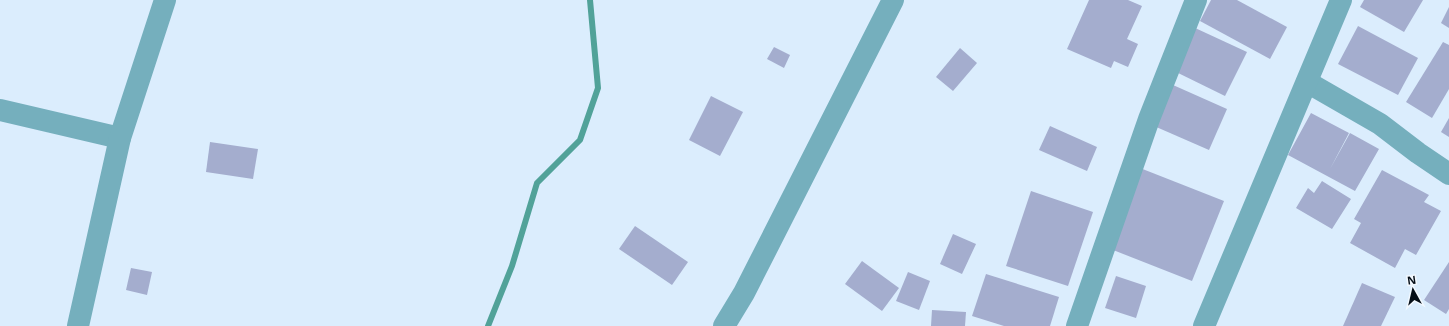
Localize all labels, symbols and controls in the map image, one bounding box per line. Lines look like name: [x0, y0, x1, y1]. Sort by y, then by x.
north arrow: [1393, 270, 1433, 310]
text: N: [1406, 272, 1417, 288]

